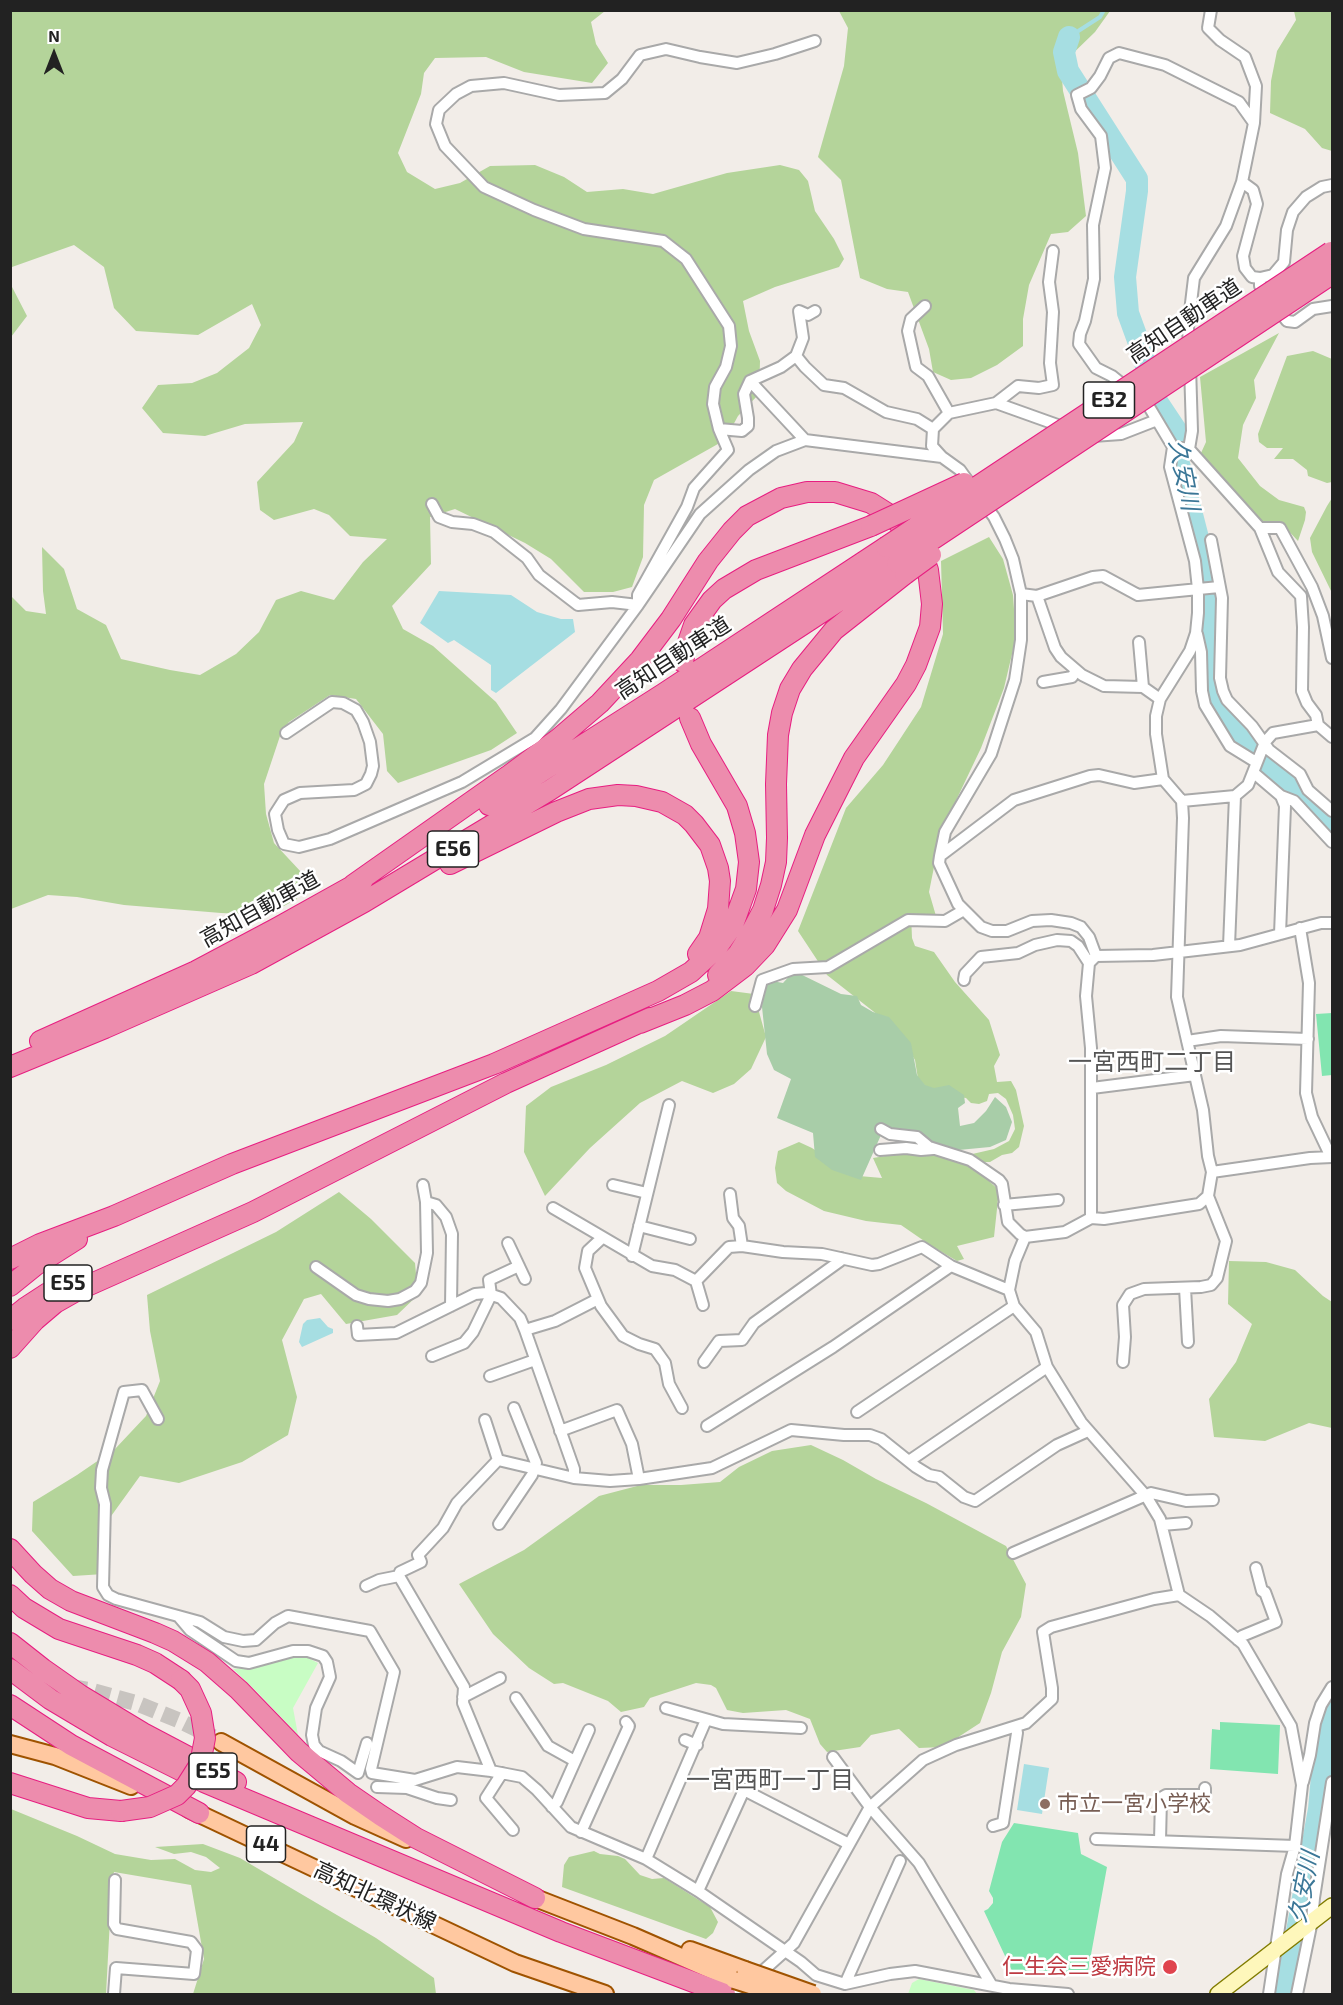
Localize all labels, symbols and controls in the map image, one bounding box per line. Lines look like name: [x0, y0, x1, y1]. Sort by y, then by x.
north arrow: [24, 24, 84, 84]
text: N: [48, 26, 60, 45]
street label: 高知自動車道: [1122, 273, 1246, 369]
road number: E32: [1084, 382, 1134, 418]
water label: 久安川: [1163, 437, 1205, 513]
street label: 高知自動車道: [610, 611, 736, 705]
road number: E56: [428, 831, 478, 867]
street label: 高知自動車道: [196, 865, 324, 953]
district label: 一宮西町二丁目: [1068, 1048, 1236, 1076]
road number: E55: [44, 1265, 92, 1301]
road number: E55: [189, 1753, 237, 1789]
district label: 一宮西町一丁目: [686, 1766, 854, 1794]
place label: 市立一宮小学校: [1057, 1791, 1211, 1817]
marker: 市立一宮小学校: [1038, 1797, 1052, 1811]
road number: 44: [246, 1826, 286, 1862]
water label: 久安川: [1283, 1849, 1325, 1925]
street label: 高知北環状線: [310, 1856, 440, 1936]
place label: 仁生会三愛病院: [1002, 1954, 1156, 1980]
marker: 仁生会三愛病院: [1161, 1958, 1179, 1976]

